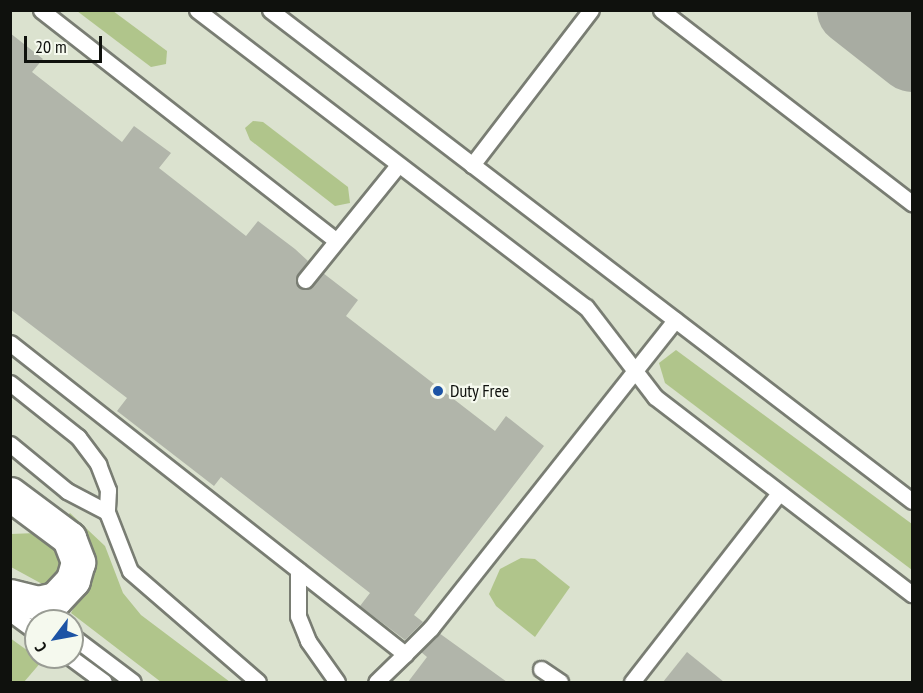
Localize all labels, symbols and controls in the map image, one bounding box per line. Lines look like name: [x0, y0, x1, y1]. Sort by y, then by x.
scale bar: [27, 24, 105, 62]
text: 20 m: [35, 35, 67, 58]
place label: Duty Free: [450, 380, 510, 402]
marker: Duty Free: [431, 384, 445, 398]
north arrow: [24, 609, 84, 669]
text: С: [30, 639, 51, 656]

